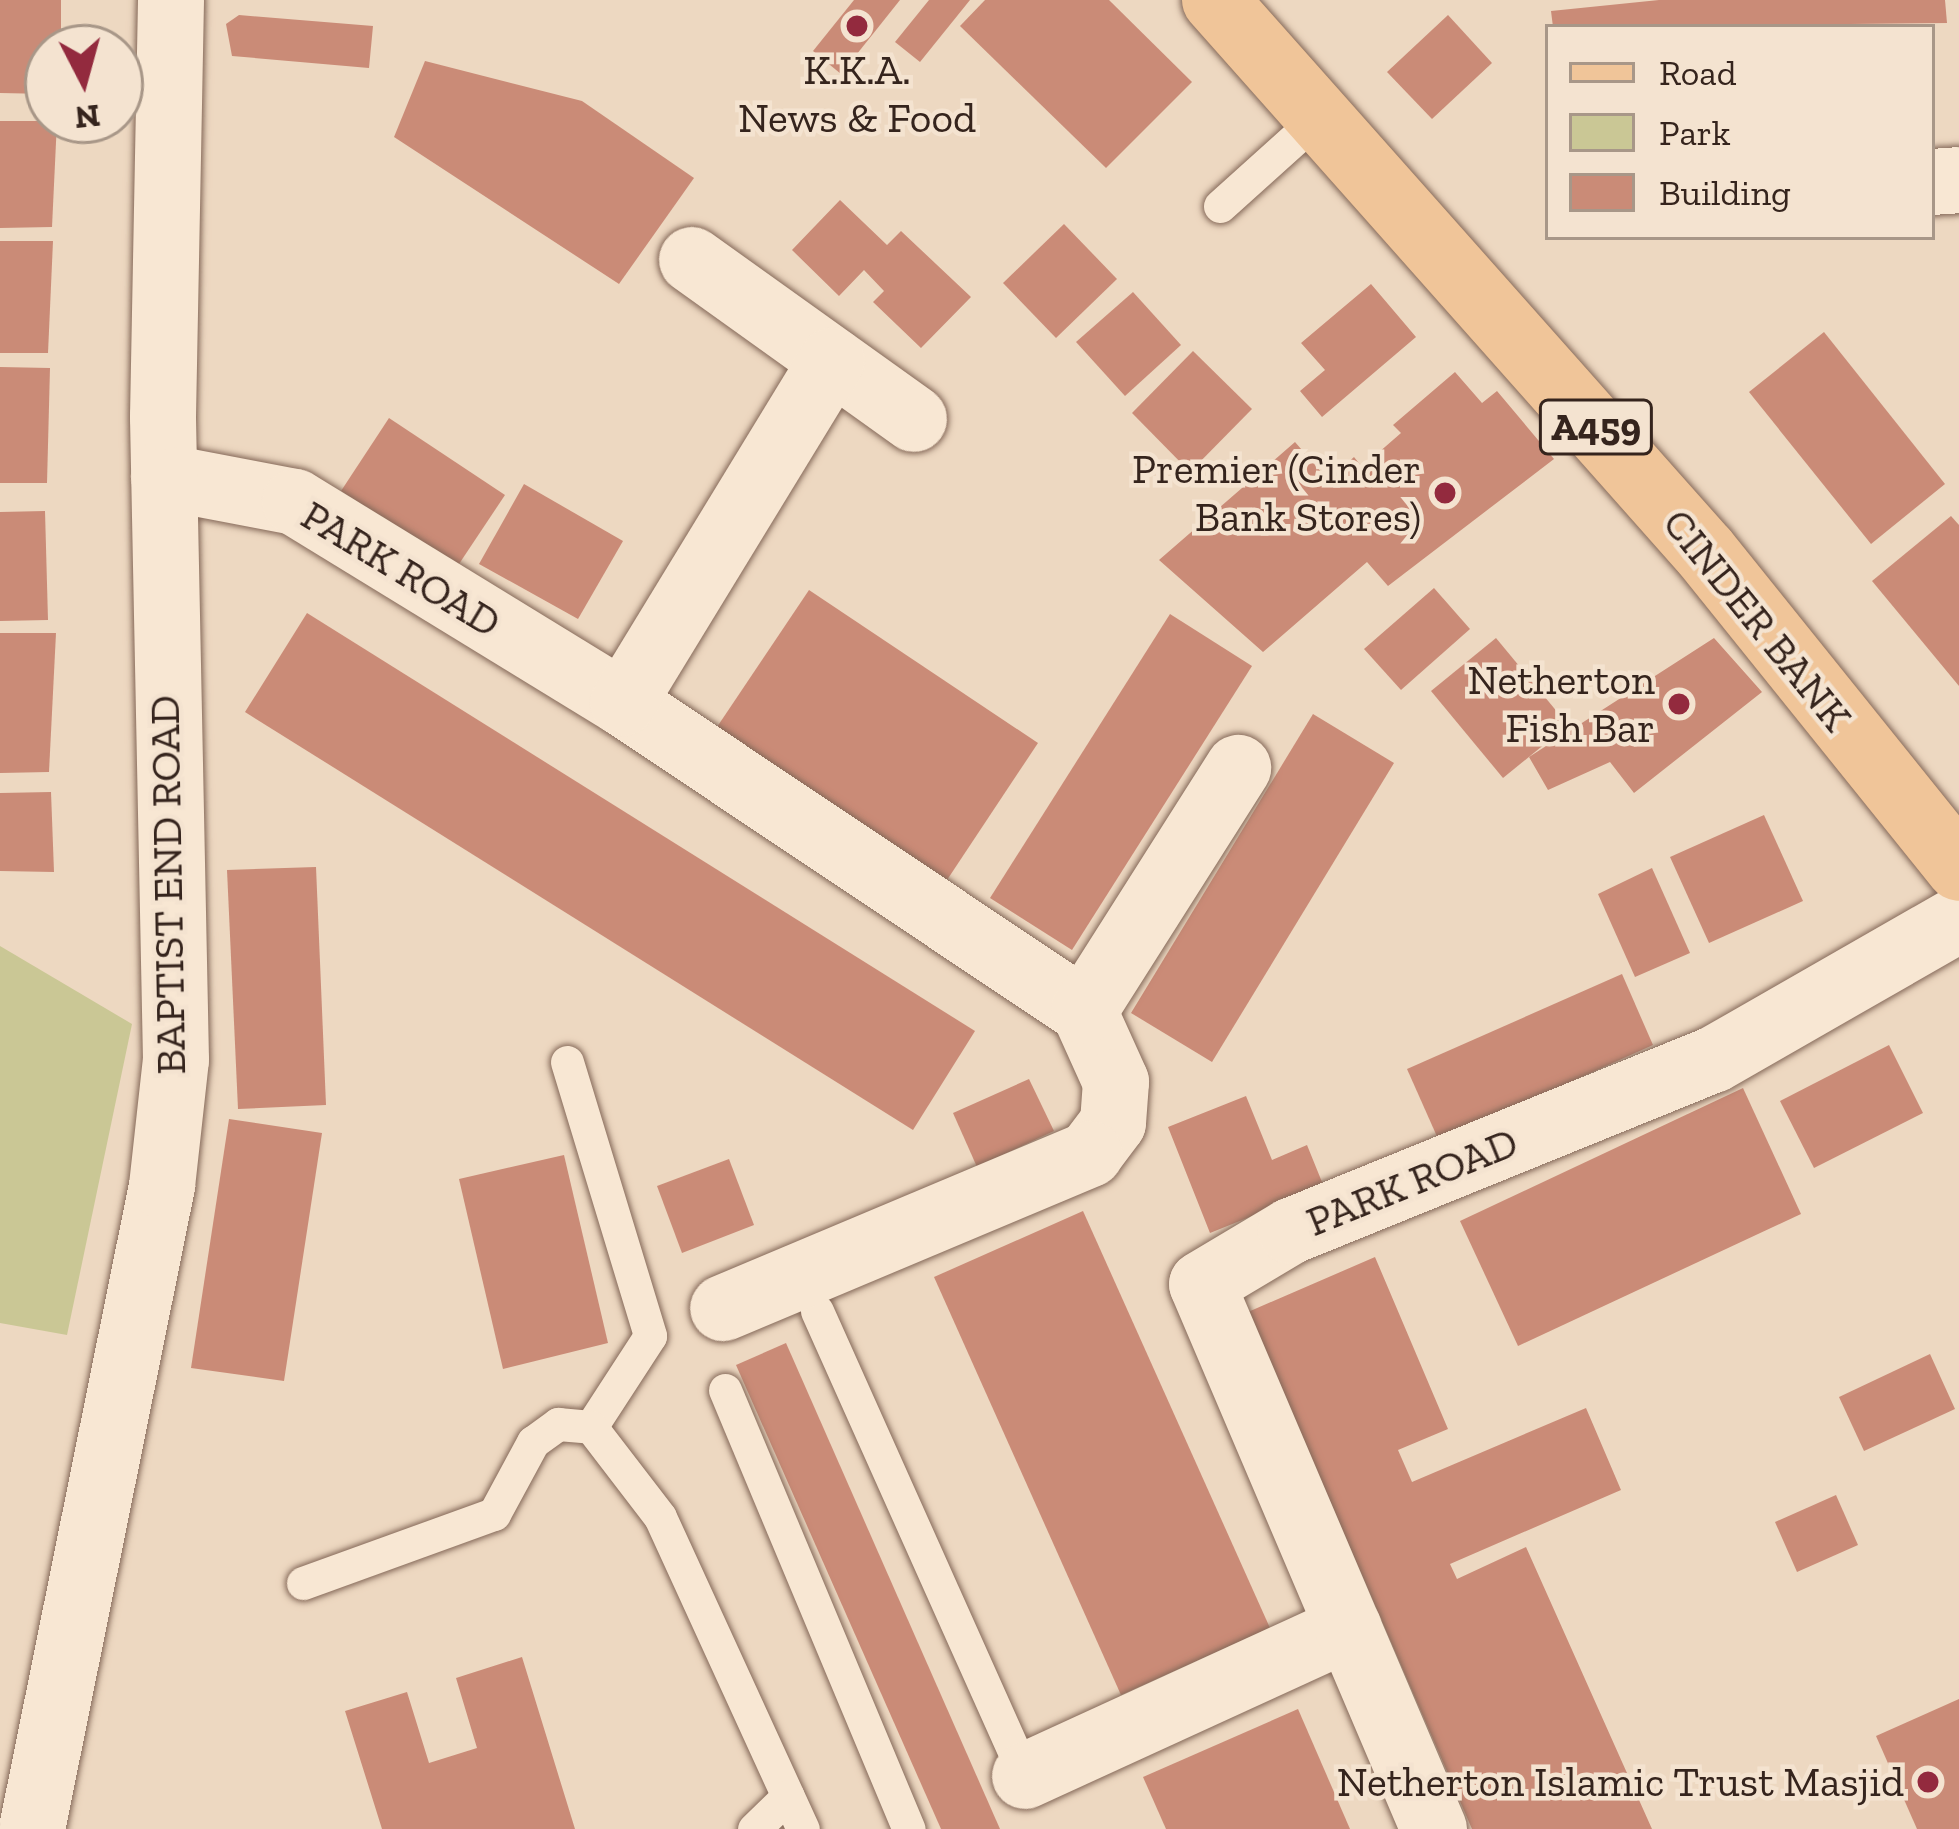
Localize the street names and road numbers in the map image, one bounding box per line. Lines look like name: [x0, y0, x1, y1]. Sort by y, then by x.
road number: A459: [1536, 394, 1656, 460]
street label: PARK ROAD: [292, 490, 510, 648]
street label: CINDER BANK: [1652, 499, 1862, 741]
street label: BAPTIST END ROAD: [139, 695, 197, 1075]
street label: PARK ROAD: [1299, 1117, 1525, 1247]

